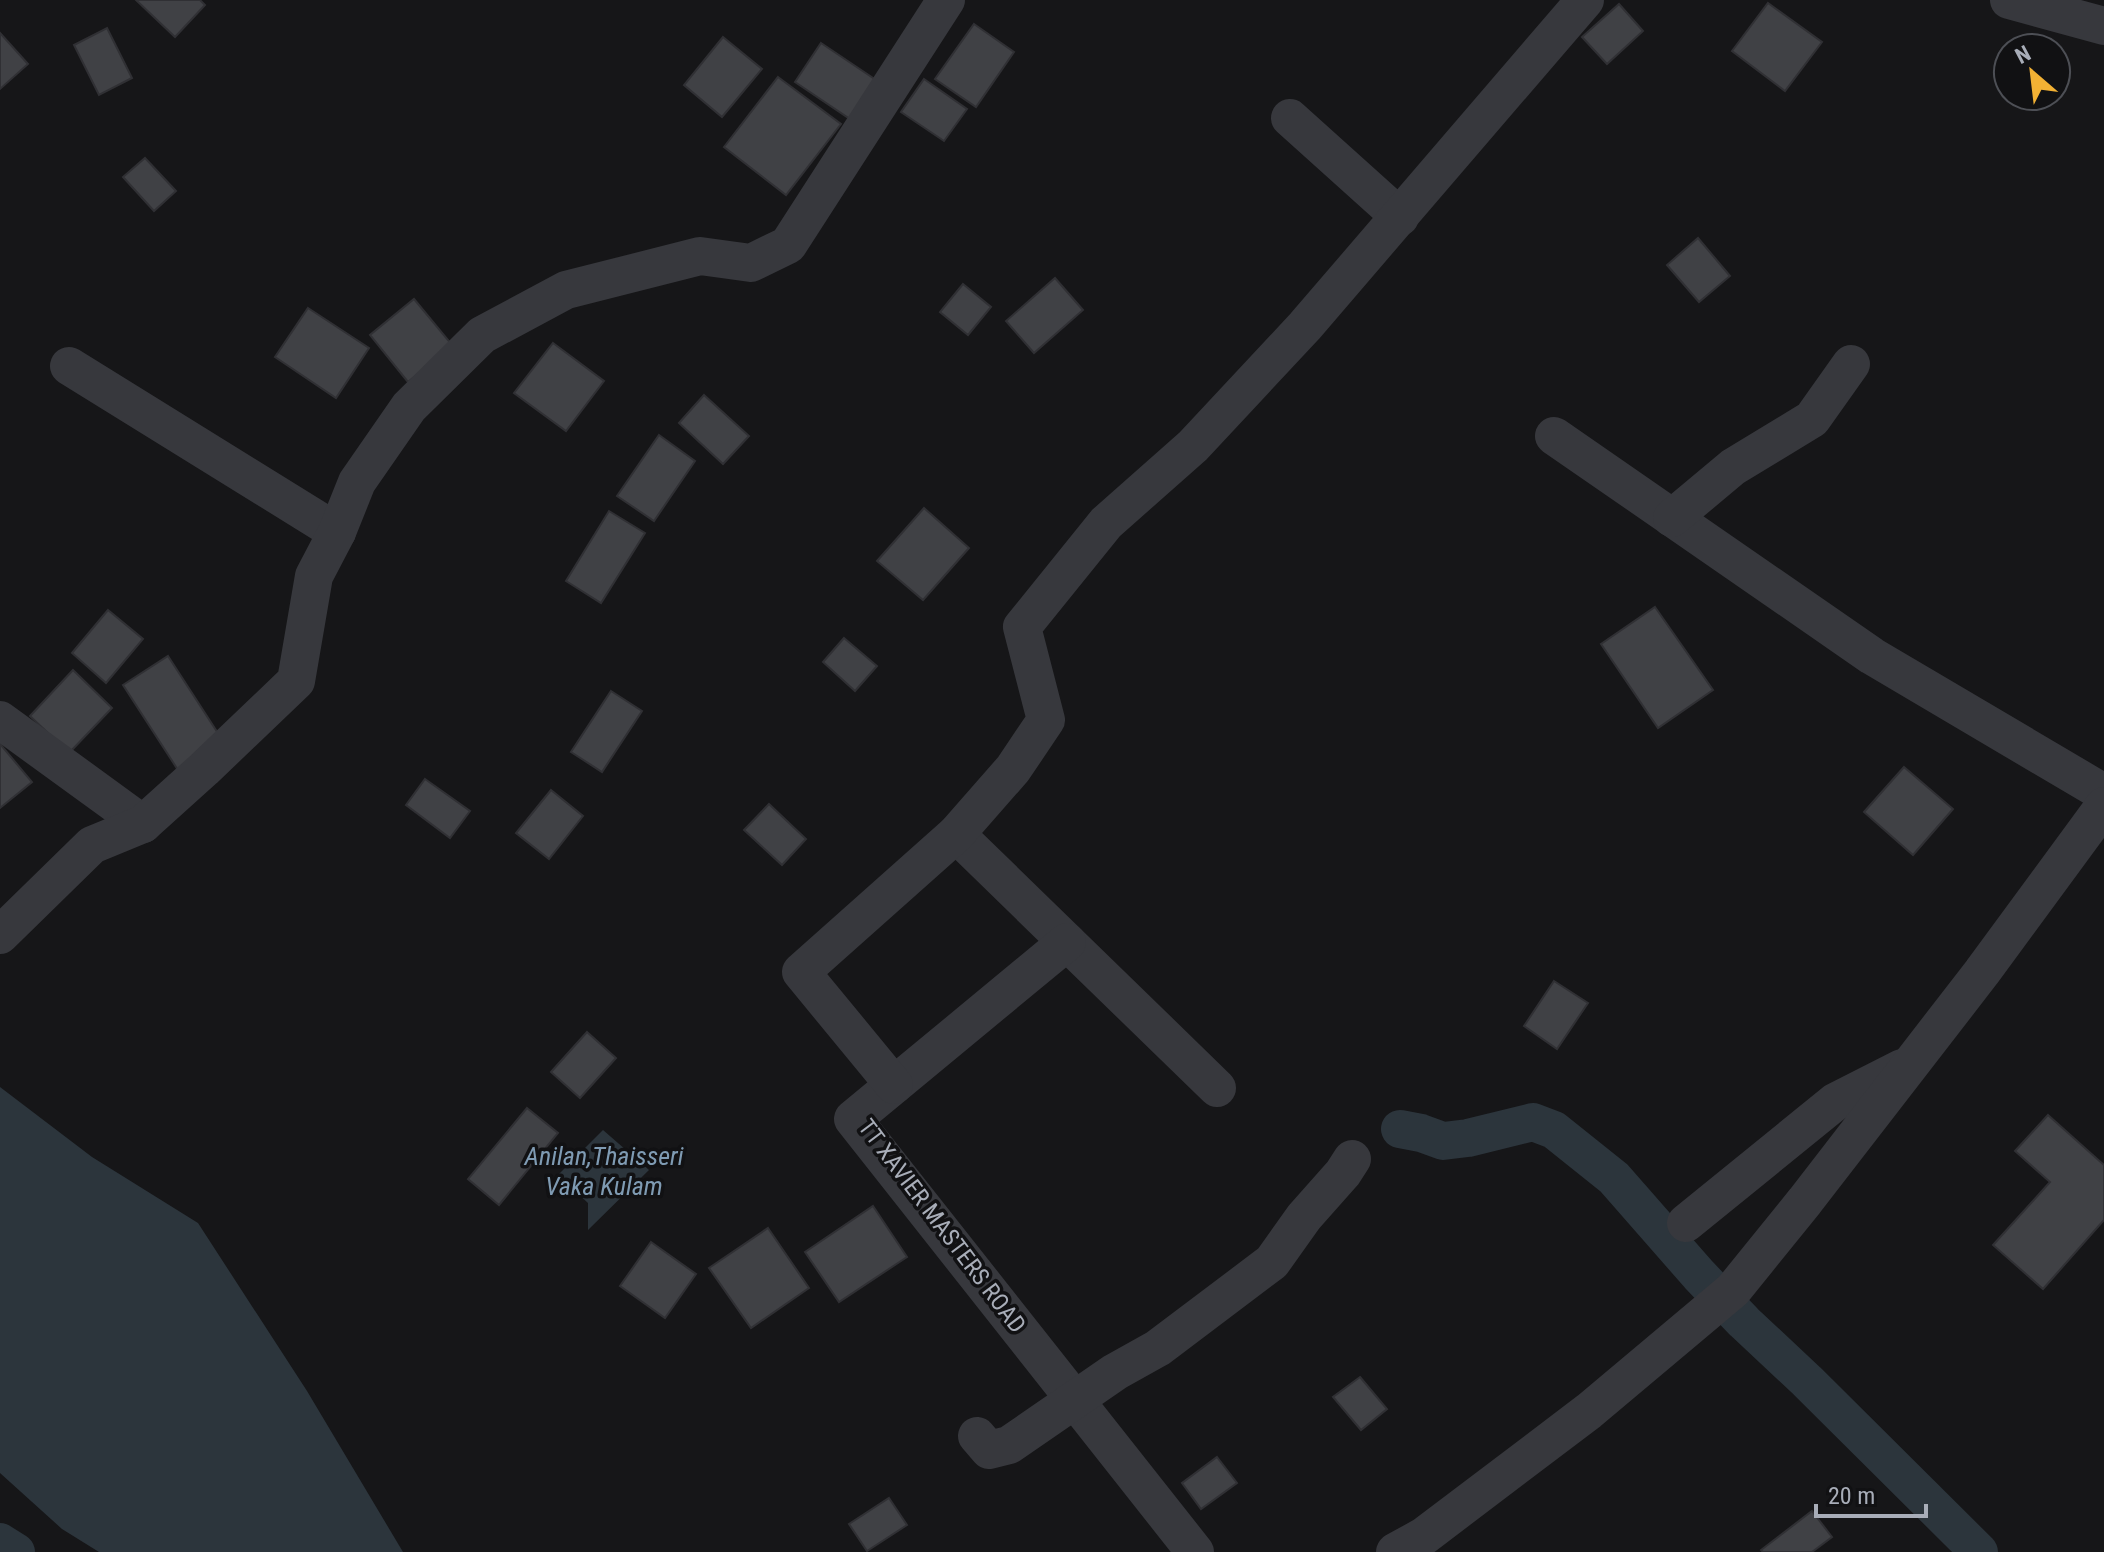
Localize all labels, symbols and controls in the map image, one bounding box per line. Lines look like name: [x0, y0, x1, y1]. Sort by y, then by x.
north arrow: [1992, 32, 2072, 112]
text: N: [2011, 41, 2035, 69]
street label: TT XAVIER MASTERS ROAD: [853, 1114, 1031, 1338]
water label: Anilan,Thaisseri Vaka Kulam: [523, 1141, 684, 1201]
scale bar: [1816, 1468, 1926, 1518]
text: 20 m: [1828, 1482, 1875, 1510]

